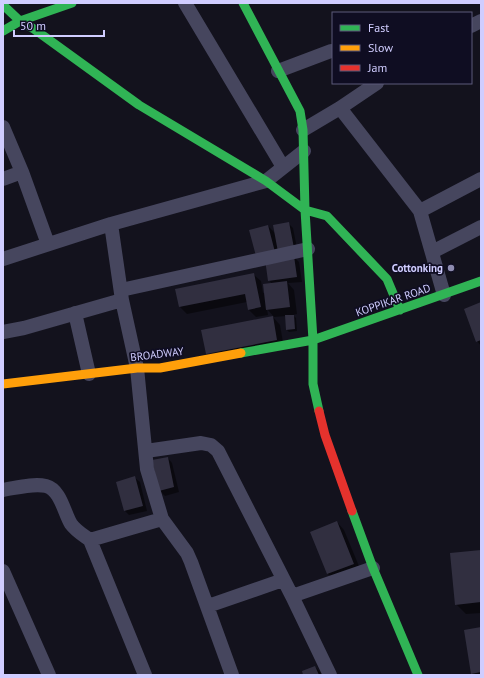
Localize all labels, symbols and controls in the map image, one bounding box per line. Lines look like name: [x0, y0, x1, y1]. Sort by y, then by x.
scale bar: [14, 12, 104, 38]
legend: [332, 12, 472, 84]
text: 50 m: [20, 18, 46, 33]
text: Fast: [368, 20, 389, 35]
text: Slow: [368, 40, 393, 55]
text: Jam: [367, 60, 387, 75]
place label: Cottonking: [392, 261, 443, 275]
marker: Cottonking: [446, 263, 456, 273]
street label: KOPPIKAR ROAD: [354, 281, 432, 319]
street label: BROADWAY: [129, 344, 185, 364]

